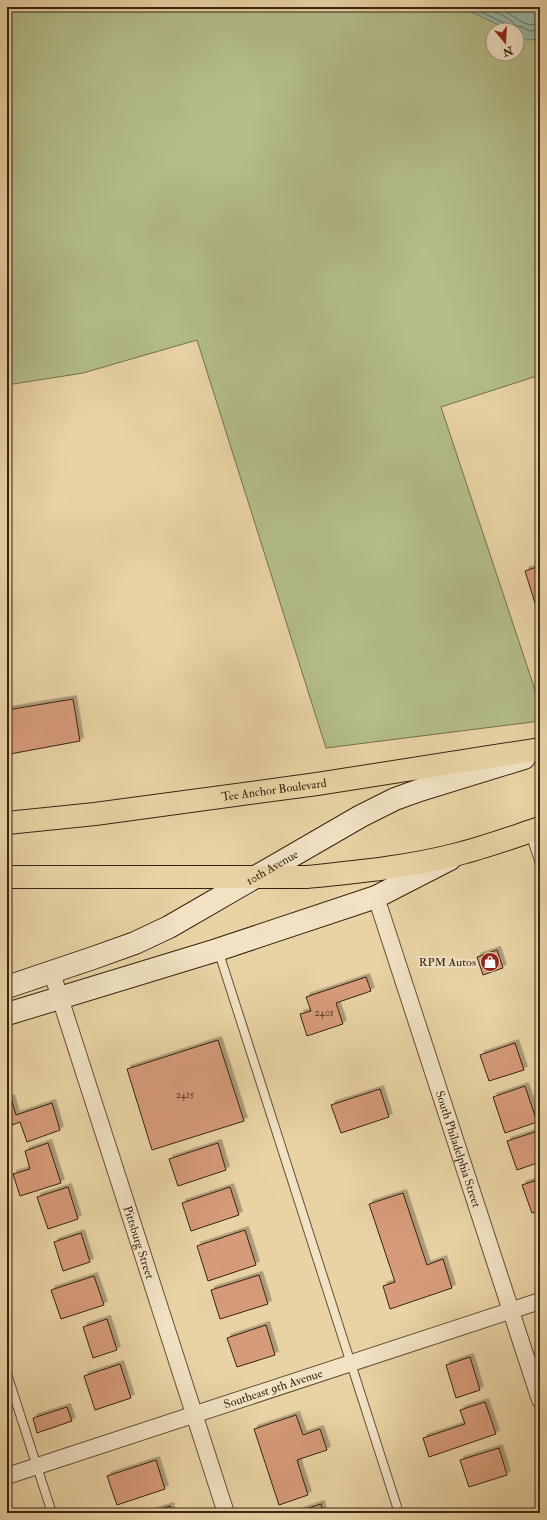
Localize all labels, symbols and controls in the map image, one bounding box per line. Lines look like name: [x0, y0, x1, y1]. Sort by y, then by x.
north arrow: [485, 22, 525, 62]
text: N: [500, 43, 516, 59]
street label: Tee Anchor Boulevard: [220, 775, 328, 804]
street label: 10th Avenue: [243, 846, 301, 888]
shop icon: RPM Autos: [479, 951, 501, 973]
place label: RPM Autos: [419, 955, 476, 970]
house number: 2401: [314, 1007, 334, 1019]
house number: 2415: [176, 1089, 195, 1101]
street label: South Philadelphia Street: [432, 1089, 484, 1209]
street label: Pittsburg Street: [120, 1204, 158, 1281]
street label: Southeast 9th Avenue: [222, 1365, 324, 1412]

